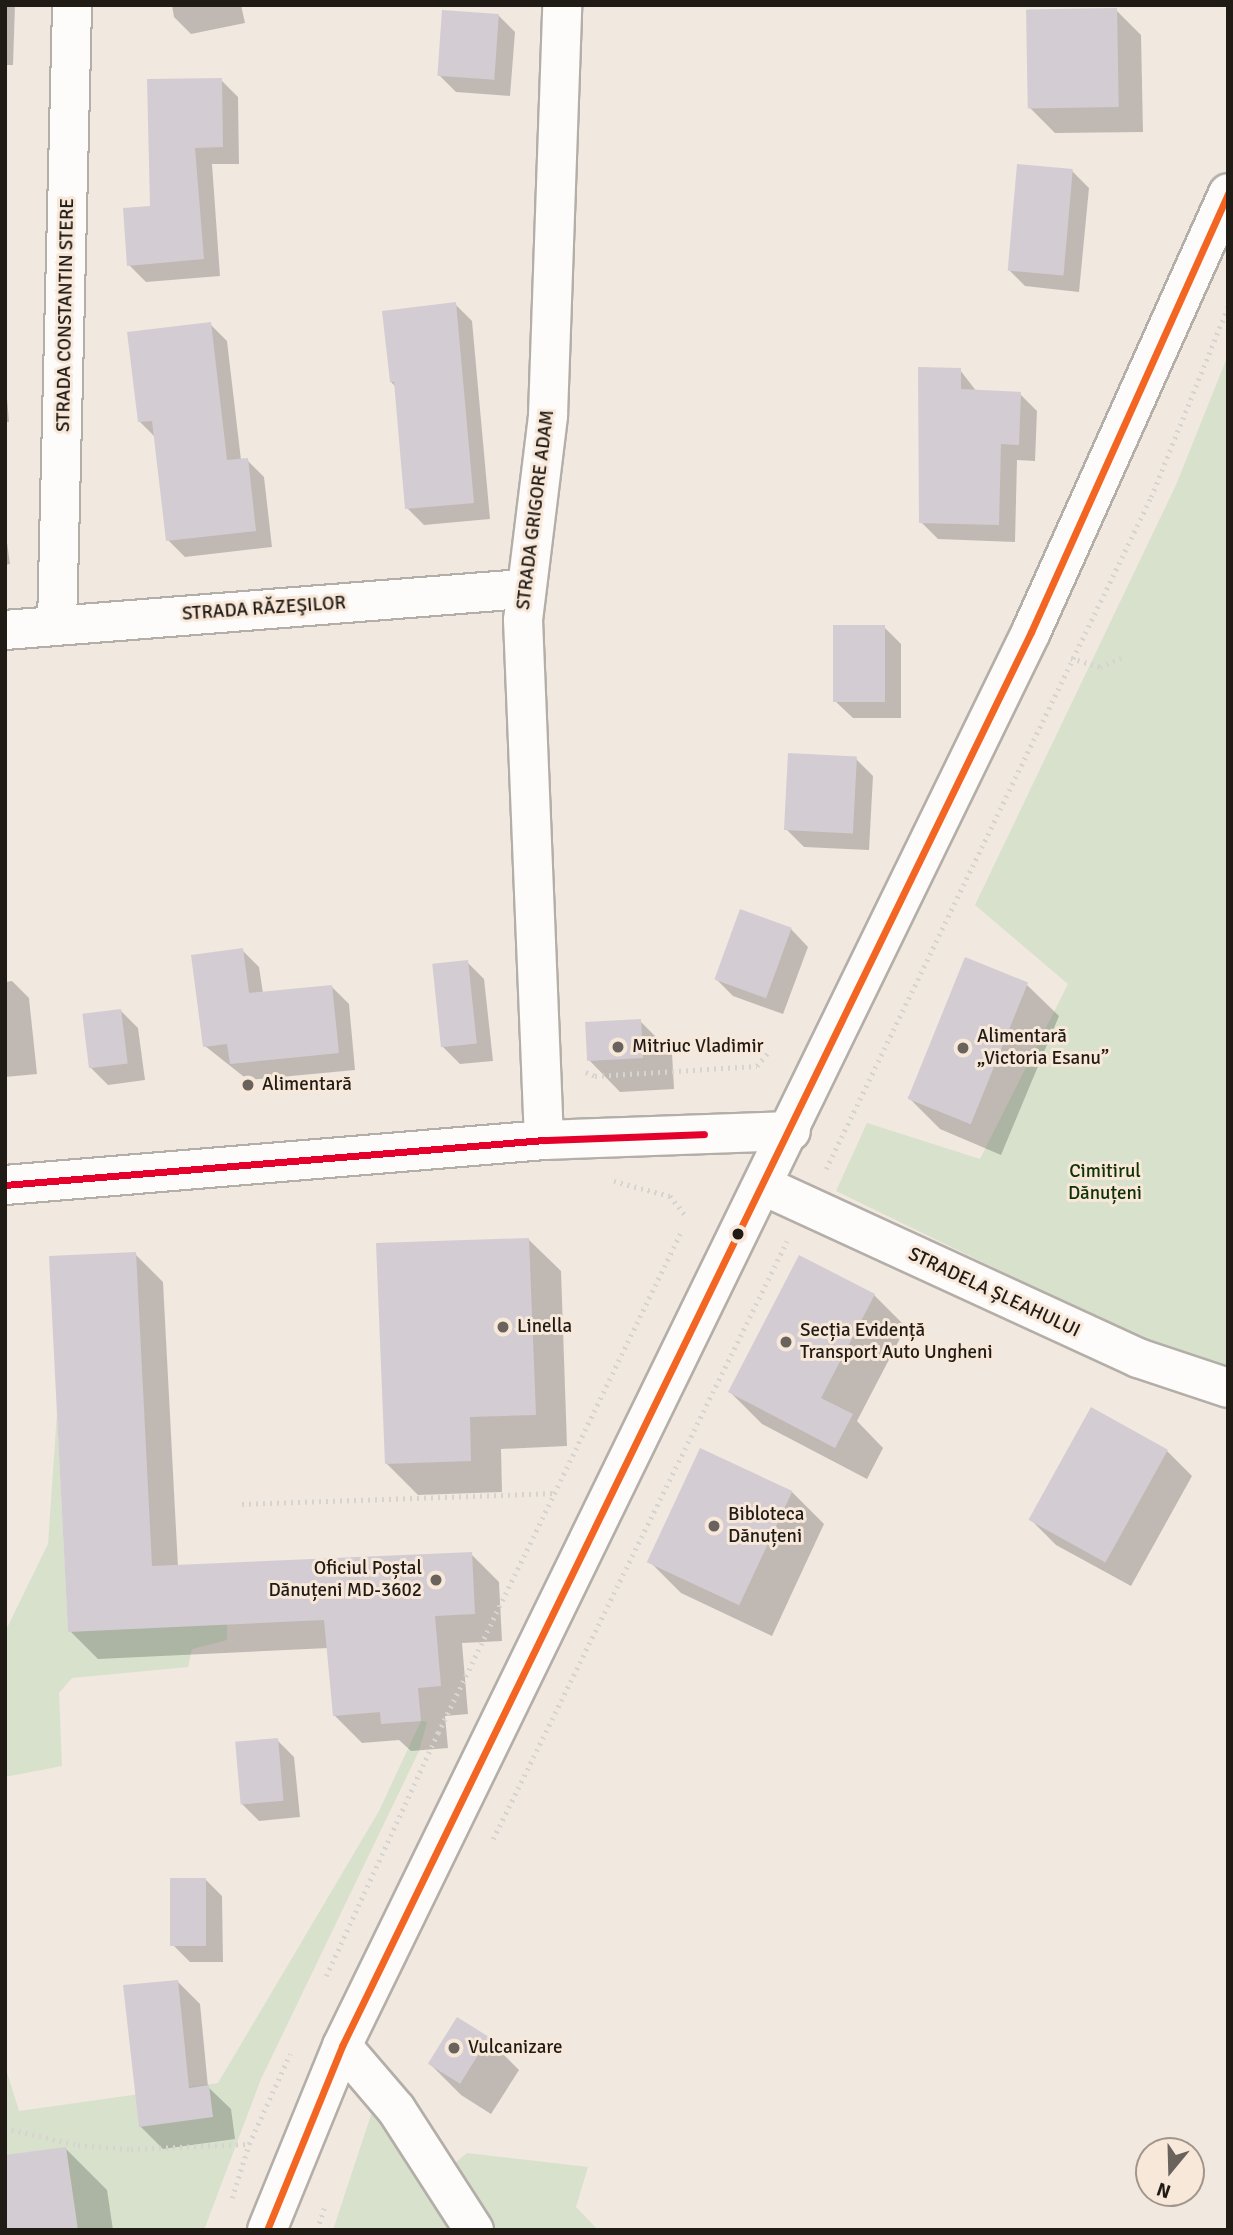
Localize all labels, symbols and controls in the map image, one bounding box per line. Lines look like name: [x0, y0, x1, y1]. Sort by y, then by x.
street label: STRADA CONSTANTIN STERE: [53, 198, 79, 432]
street label: STRADA GRIGORE ADAM: [512, 409, 560, 611]
street label: STRADA RĂZEŞILOR: [181, 592, 347, 626]
place label: Alimentară „Victoria Esanu”: [977, 1026, 1109, 1070]
place label: Mitriuc Vladimir: [632, 1036, 764, 1058]
marker: Mitriuc Vladimir: [610, 1039, 626, 1055]
marker: Alimentară „Victoria Esanu”: [955, 1040, 971, 1056]
place label: Alimentară: [262, 1074, 352, 1096]
marker: Alimentară: [240, 1077, 256, 1093]
park label: Cimitirul Dănuțeni: [1068, 1161, 1142, 1205]
unlabelled marker: [731, 1227, 745, 1241]
street label: STRADELA ȘLEAHULUI: [905, 1243, 1083, 1343]
place label: Linella: [517, 1316, 572, 1338]
marker: Linella: [495, 1319, 511, 1335]
place label: Secția Evidență Transport Auto Ungheni: [800, 1320, 993, 1364]
marker: Secția Evidență Transport Auto Ungheni: [778, 1334, 794, 1350]
place label: Bibloteca Dănuțeni: [728, 1504, 804, 1548]
marker: Bibloteca Dănuțeni: [706, 1518, 722, 1534]
place label: Oficiul Poștal Dănuțeni MD-3602: [268, 1558, 422, 1602]
marker: Oficiul Poștal Dănuțeni MD-3602: [428, 1572, 444, 1588]
place label: Vulcanizare: [468, 2037, 562, 2059]
marker: Vulcanizare: [446, 2040, 462, 2056]
north arrow: [1135, 2137, 1205, 2207]
text: N: [1154, 2176, 1174, 2203]

